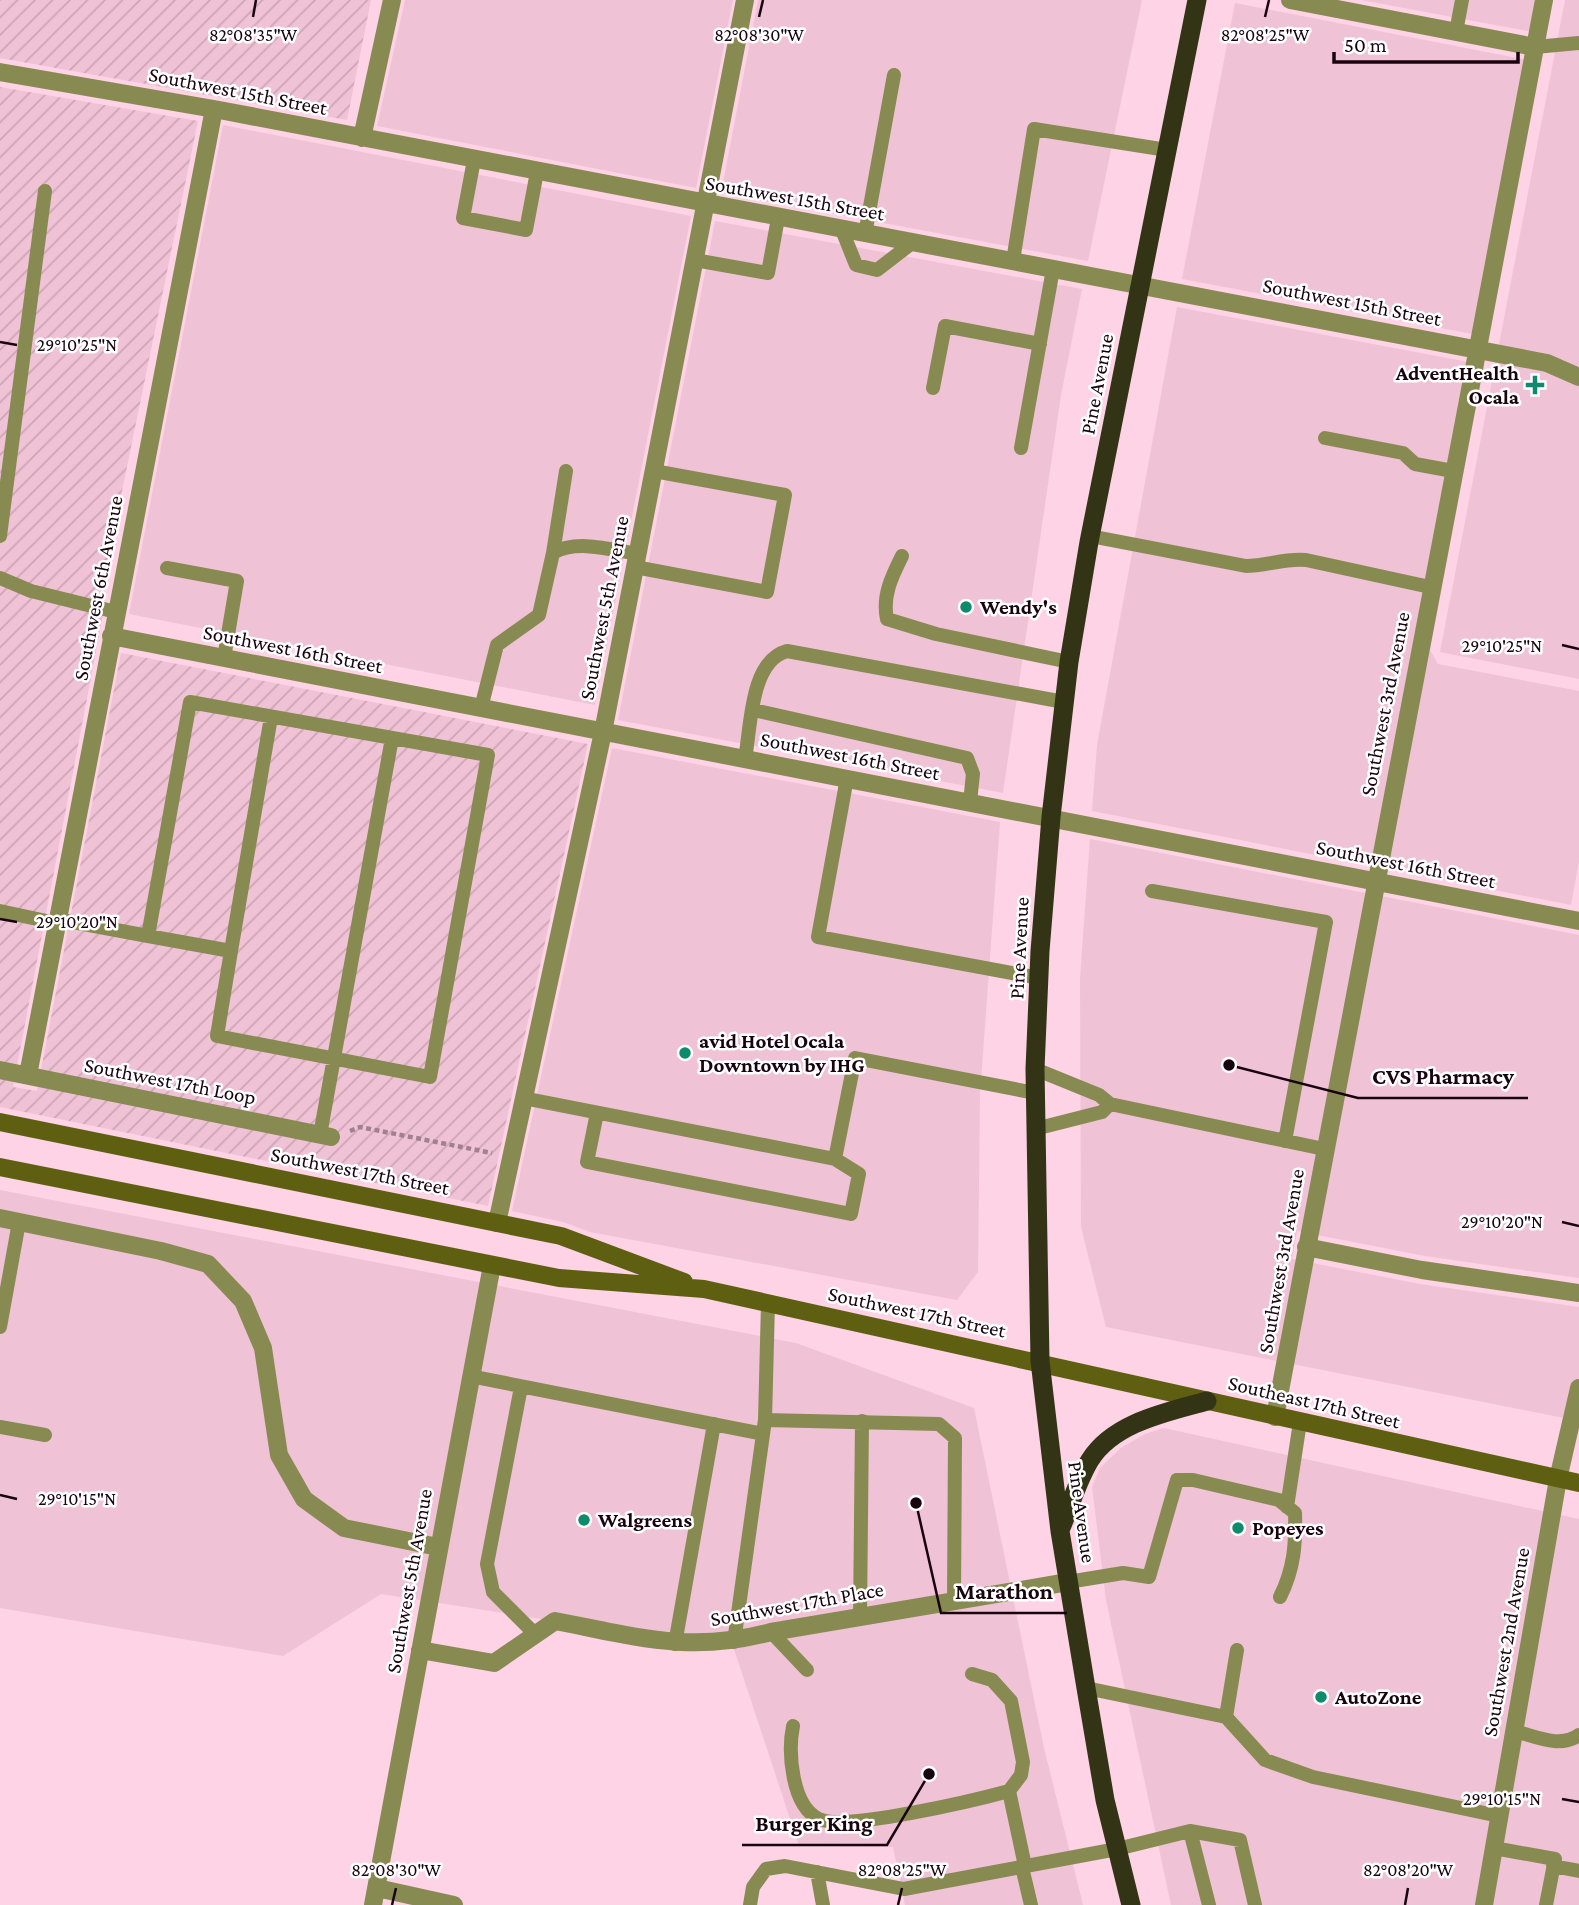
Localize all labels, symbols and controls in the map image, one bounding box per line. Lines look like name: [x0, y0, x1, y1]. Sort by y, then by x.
scale bar: [1334, 21, 1518, 65]
text: 82°08'35"W: [209, 25, 297, 45]
text: 82°08'30"W: [714, 25, 804, 45]
text: 82°08'25"W: [1221, 25, 1310, 45]
text: 50 m: [1344, 33, 1387, 57]
street label: Southwest 15th Street: [147, 62, 330, 120]
street label: Southwest 15th Street: [704, 170, 887, 226]
street label: Southwest 15th Street: [1261, 273, 1444, 331]
street label: Pine Avenue: [1075, 331, 1119, 437]
text: 29°10'25"N: [37, 335, 117, 355]
place label: AdventHealth Ocala: [1395, 361, 1520, 409]
marker: AdventHealth Ocala: [1525, 375, 1545, 395]
street label: Southwest 6th Avenue: [68, 494, 128, 682]
street label: Southwest 5th Avenue: [574, 514, 634, 702]
place label: Wendy's: [979, 595, 1057, 619]
marker: Wendy's: [958, 599, 974, 615]
street label: Southwest 3rd Avenue: [1355, 610, 1415, 798]
street label: Southwest 16th Street: [201, 620, 386, 678]
text: 29°10'25"N: [1462, 636, 1542, 656]
street label: Southwest 16th Street: [758, 727, 943, 785]
street label: Southwest 16th Street: [1314, 835, 1499, 893]
street label: Pine Avenue: [1004, 896, 1034, 1000]
text: 29°10'20"N: [36, 912, 118, 932]
place label: avid Hotel Ocala Downtown by IHG: [699, 1029, 865, 1077]
marker: avid Hotel Ocala Downtown by IHG: [677, 1045, 693, 1061]
street label: Southwest 17th Loop: [82, 1053, 258, 1109]
callout: CVS Pharmacy: [1358, 1054, 1528, 1098]
text: CVS Pharmacy: [1372, 1063, 1515, 1089]
street label: Southwest 17th Street: [269, 1142, 452, 1200]
street label: Southwest 3rd Avenue: [1253, 1167, 1309, 1355]
text: 29°10'20"N: [1461, 1212, 1543, 1232]
street label: Southwest 17th Street: [826, 1281, 1009, 1343]
street label: Southeast 17th Street: [1226, 1371, 1403, 1434]
street label: Pine Avenue: [1063, 1460, 1101, 1564]
street label: Southwest 5th Avenue: [381, 1487, 437, 1675]
text: 29°10'15"N: [38, 1489, 116, 1509]
place label: Walgreens: [597, 1508, 692, 1532]
marker: Walgreens: [576, 1512, 592, 1528]
place label: Popeyes: [1252, 1516, 1324, 1540]
marker: Popeyes: [1230, 1520, 1246, 1536]
street label: Southwest 2nd Avenue: [1478, 1546, 1534, 1738]
callout: Marathon: [941, 1569, 1067, 1613]
street label: Southwest 17th Place: [708, 1577, 886, 1631]
text: Marathon: [955, 1578, 1053, 1604]
place label: AutoZone: [1334, 1685, 1422, 1709]
marker: AutoZone: [1313, 1689, 1329, 1705]
text: 29°10'15"N: [1463, 1789, 1541, 1809]
callout: Burger King: [742, 1801, 887, 1845]
text: Burger King: [755, 1810, 873, 1836]
text: 82°08'30"W: [351, 1860, 441, 1880]
text: 82°08'25"W: [858, 1860, 947, 1880]
text: 82°08'20"W: [1363, 1860, 1453, 1880]

